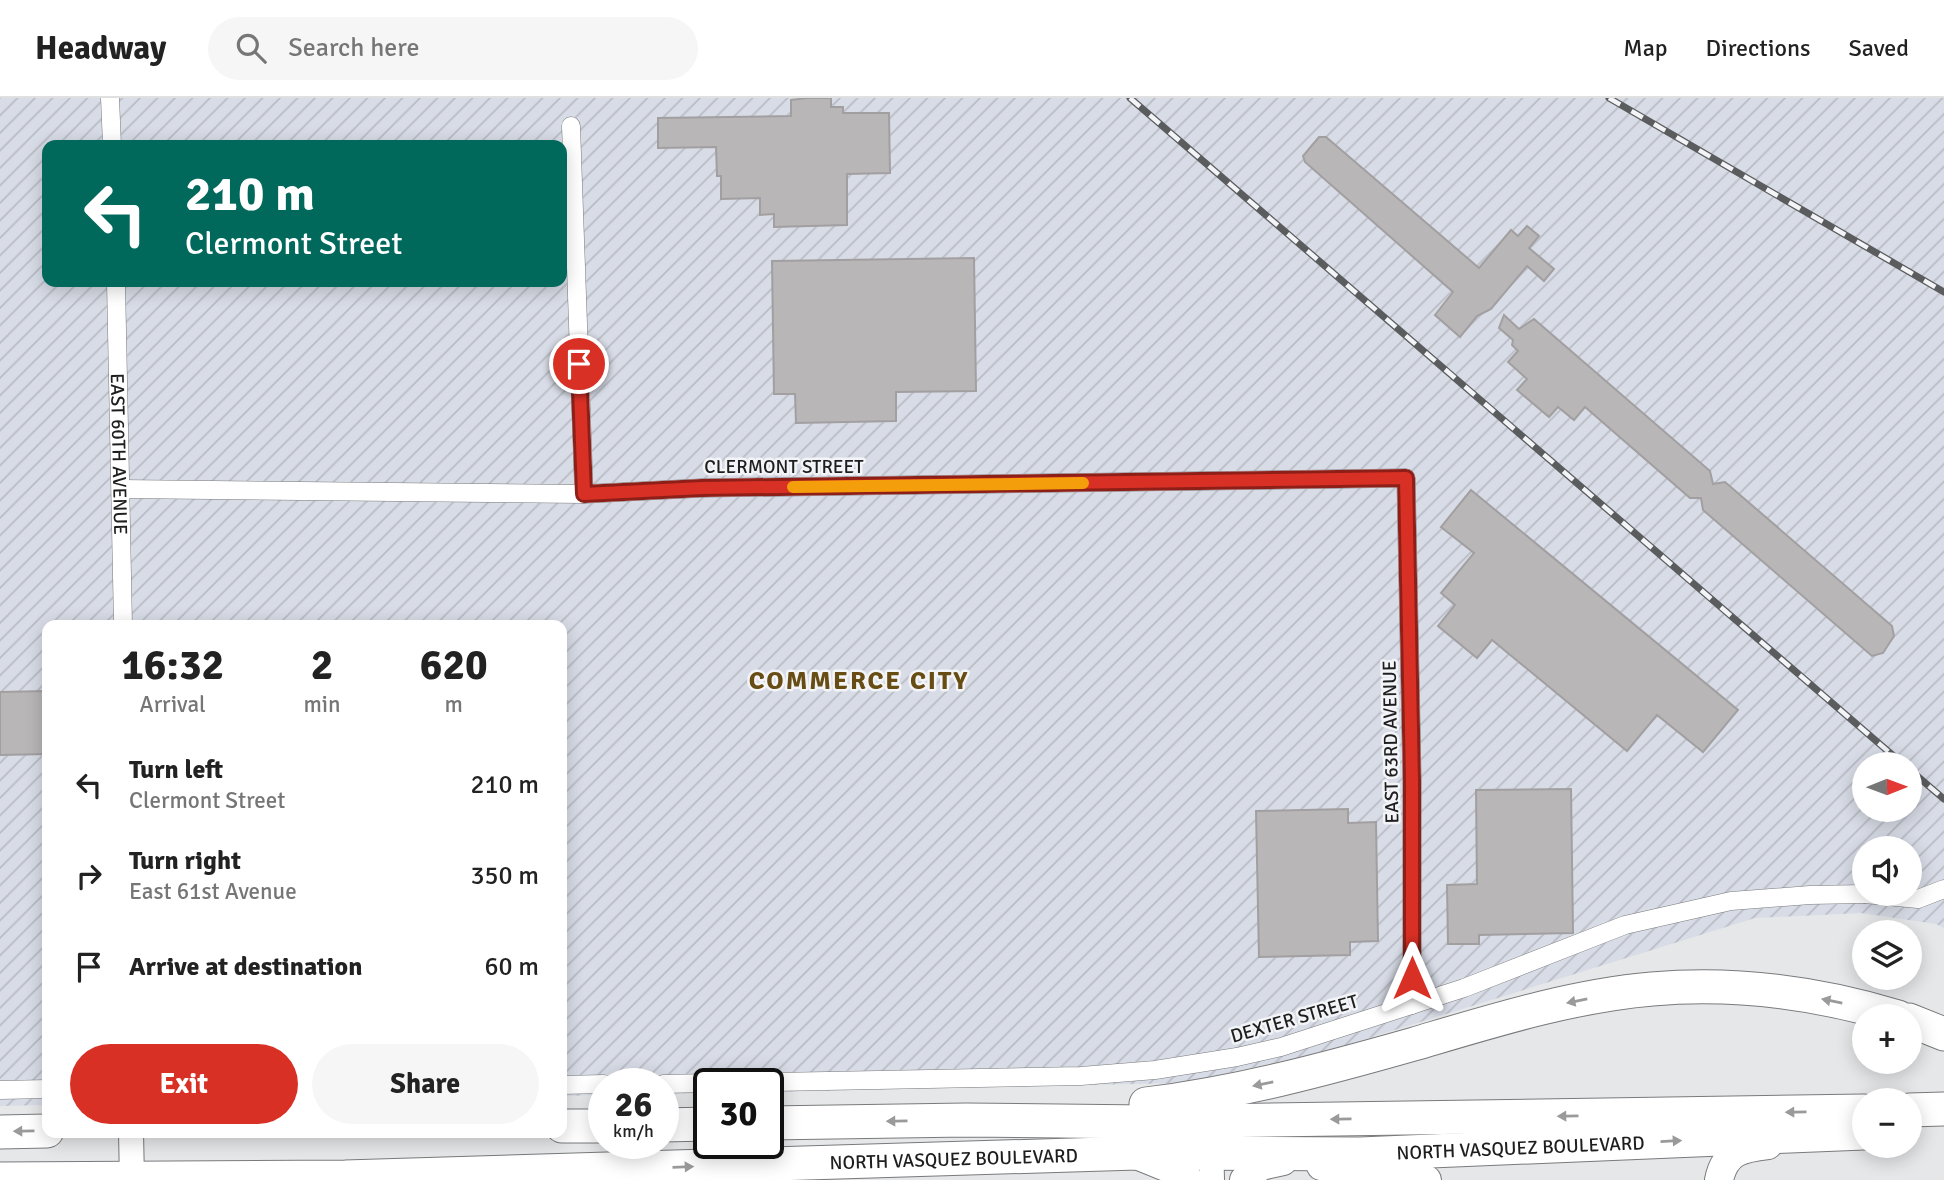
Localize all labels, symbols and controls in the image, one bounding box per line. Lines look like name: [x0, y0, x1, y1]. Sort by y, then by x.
search box: [208, 17, 698, 80]
text: Headway: [35, 28, 166, 69]
icon: search: [232, 29, 270, 67]
text: Search here: [288, 32, 419, 64]
text: Map: [1623, 33, 1668, 63]
text: Directions: [1706, 33, 1811, 63]
text: Saved: [1849, 33, 1909, 63]
text: 210 m: [185, 164, 315, 224]
icon: left: [70, 168, 161, 259]
text: Clermont Street: [185, 224, 402, 263]
pin: [549, 334, 609, 394]
icon: arrive: [560, 345, 598, 383]
street label: EAST 60TH AVENUE: [105, 373, 132, 535]
street label: CLERMONT STREET: [704, 455, 864, 479]
text: 16:32: [121, 640, 224, 691]
text: 2: [311, 640, 333, 691]
text: 620: [420, 640, 488, 691]
street label: EAST 63RD AVENUE: [1378, 660, 1404, 824]
district label: COMMERCE CITY: [749, 665, 969, 697]
text: Arrival: [140, 690, 206, 719]
text: min: [303, 690, 341, 719]
text: m: [445, 690, 463, 719]
north arrow: [1852, 752, 1922, 822]
map controls: [1852, 752, 1922, 1158]
text: Turn left: [129, 754, 223, 786]
icon: left: [70, 766, 108, 804]
text: 210 m: [470, 769, 539, 801]
text: Clermont Street: [129, 786, 285, 815]
button: sound: [1852, 836, 1922, 906]
text: Turn right: [129, 845, 241, 877]
icon: right: [70, 857, 108, 895]
text: 350 m: [470, 860, 539, 892]
text: East 61st Avenue: [129, 877, 297, 906]
button: layers: [1852, 920, 1922, 990]
position arrow: [1375, 941, 1449, 1015]
icon: arrive: [70, 948, 108, 986]
text: Arrive at destination: [129, 951, 362, 983]
text: 60 m: [484, 951, 539, 983]
street label: DEXTER STREET: [1228, 989, 1361, 1049]
one-way arrow: [1821, 995, 1843, 1006]
one-way arrow: [1566, 996, 1588, 1007]
button: +: [1852, 1004, 1922, 1074]
button: Exit: [70, 1044, 298, 1124]
button: Share: [312, 1044, 539, 1124]
speed limit sign: 30: [693, 1068, 784, 1159]
one-way arrow: [1252, 1078, 1274, 1089]
text: 26: [615, 1083, 652, 1126]
button: −: [1852, 1088, 1922, 1158]
one-way arrow: [1784, 1106, 1806, 1118]
one-way arrow: [1557, 1110, 1579, 1121]
one-way arrow: [1329, 1113, 1351, 1125]
one-way arrow: [886, 1115, 908, 1127]
text: km/h: [613, 1120, 654, 1142]
one-way arrow: [12, 1126, 34, 1137]
street label: NORTH VASQUEZ BOULEVARD: [1396, 1131, 1645, 1165]
one-way arrow: [1660, 1135, 1682, 1146]
street label: NORTH VASQUEZ BOULEVARD: [829, 1144, 1078, 1175]
one-way arrow: [672, 1161, 694, 1173]

